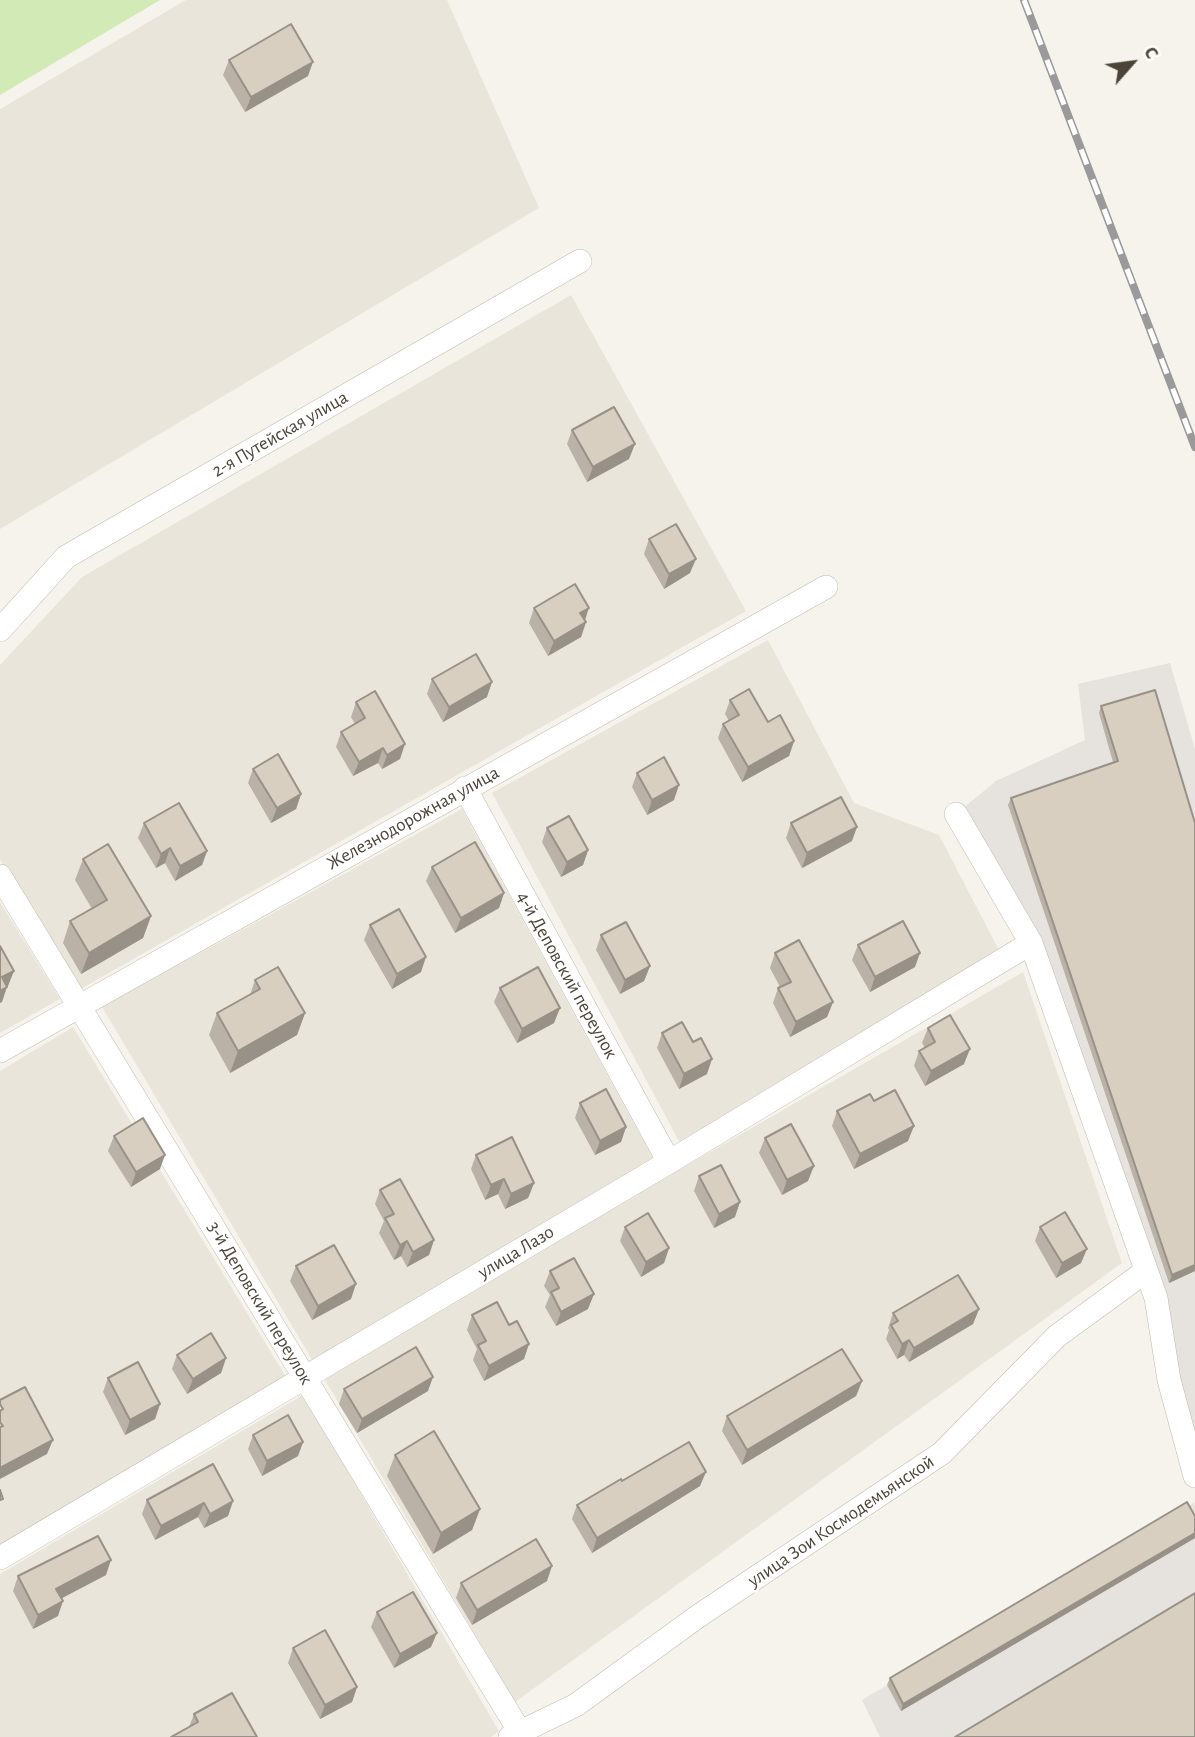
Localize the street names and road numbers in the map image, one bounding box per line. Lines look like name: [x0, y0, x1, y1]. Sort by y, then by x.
street label: 2-я Путейская улица: [208, 386, 352, 482]
street label: Железнодорожная улица: [323, 761, 503, 875]
street label: 4-й Деповский переулок: [512, 887, 622, 1063]
street label: 3-й Деповский переулок: [202, 1217, 318, 1389]
street label: улица Лазо: [474, 1220, 558, 1284]
street label: улица Зои Космодемьянской: [744, 1450, 938, 1592]

